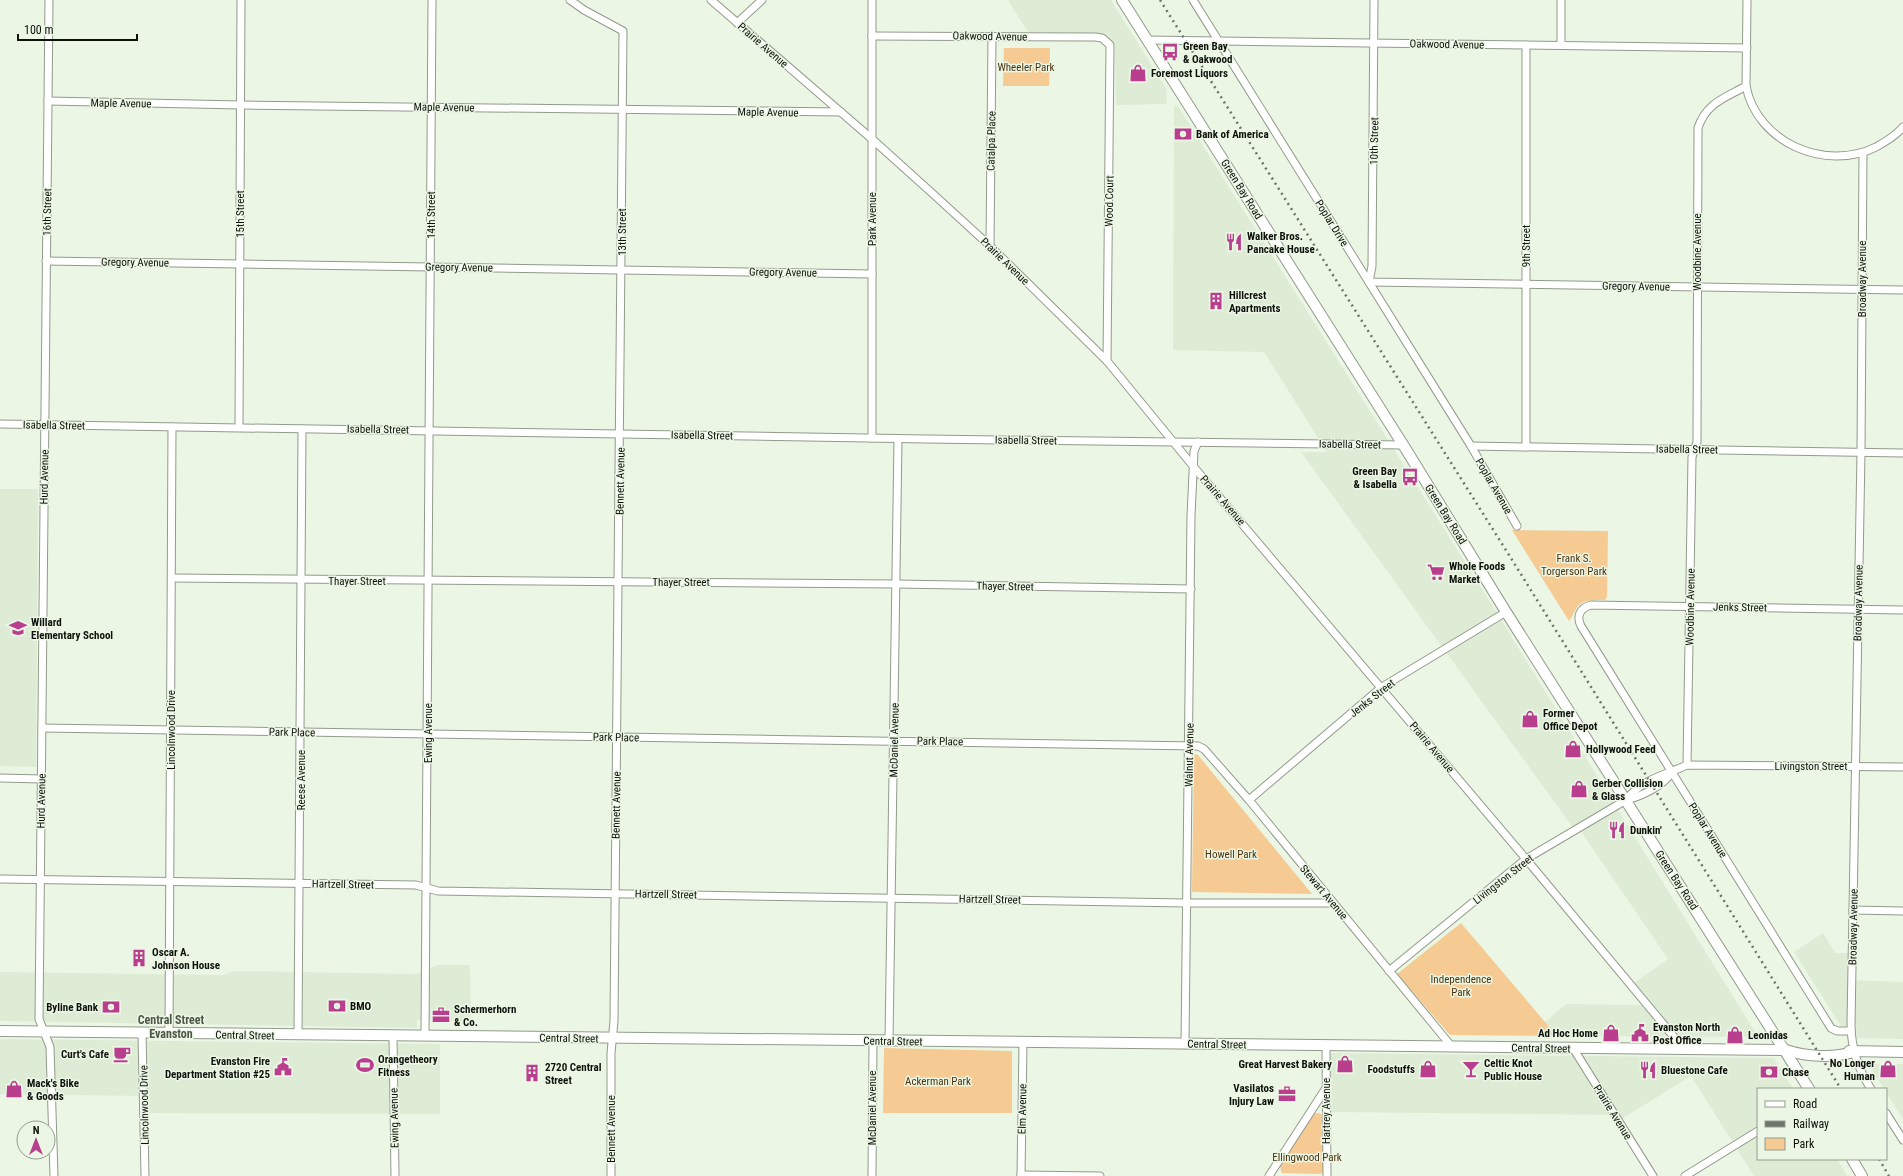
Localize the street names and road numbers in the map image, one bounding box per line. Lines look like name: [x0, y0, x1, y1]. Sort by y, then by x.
street label: Prairie Avenue: [735, 20, 790, 71]
street label: Oakwood Avenue: [953, 29, 1027, 44]
street label: Oakwood Avenue: [1410, 37, 1484, 52]
street label: Maple Avenue: [90, 96, 152, 111]
street label: Maple Avenue: [413, 100, 475, 115]
street label: Maple Avenue: [737, 105, 799, 120]
street label: Catalpa Place: [984, 111, 999, 171]
street label: 10th Street: [1368, 117, 1381, 165]
street label: Green Bay Road: [1218, 157, 1265, 222]
street label: Wood Court: [1103, 175, 1116, 227]
street label: 16th Street: [41, 188, 54, 236]
street label: 15th Street: [234, 190, 247, 238]
street label: 14th Street: [425, 191, 438, 239]
street label: Park Avenue: [866, 192, 879, 246]
street label: Poplar Drive: [1312, 198, 1351, 249]
street label: 13th Street: [616, 208, 629, 256]
street label: Woodbine Avenue: [1691, 213, 1704, 291]
street label: 9th Street: [1520, 225, 1533, 267]
street label: Prairie Avenue: [978, 235, 1032, 288]
street label: Broadway Avenue: [1856, 241, 1869, 317]
street label: Gregory Avenue: [101, 255, 169, 270]
street label: Gregory Avenue: [425, 260, 493, 275]
street label: Gregory Avenue: [749, 265, 817, 280]
street label: Gregory Avenue: [1602, 279, 1670, 294]
street label: Isabella Street: [23, 418, 85, 433]
street label: Isabella Street: [347, 422, 409, 437]
street label: Isabella Street: [671, 428, 733, 443]
street label: Isabella Street: [995, 433, 1057, 448]
street label: Isabella Street: [1319, 437, 1381, 452]
street label: Isabella Street: [1656, 442, 1718, 457]
street label: Bennett Avenue: [613, 447, 628, 515]
street label: Hurd Avenue: [38, 449, 51, 505]
street label: Poplar Avenue: [1472, 456, 1515, 516]
street label: Prairie Avenue: [1197, 473, 1248, 528]
street label: Green Bay Road: [1422, 482, 1469, 547]
street label: Broadway Avenue: [1851, 565, 1866, 641]
street label: Woodbine Avenue: [1683, 568, 1698, 646]
street label: Thayer Street: [328, 575, 386, 588]
street label: Thayer Street: [652, 576, 710, 589]
street label: Thayer Street: [976, 579, 1034, 594]
street label: Jenks Street: [1713, 601, 1767, 614]
street label: Jenks Street: [1347, 677, 1398, 720]
street label: Lincolnwood Drive: [165, 690, 178, 770]
street label: Ewing Avenue: [422, 703, 435, 763]
street label: McDaniel Avenue: [887, 703, 902, 777]
street label: Prairie Avenue: [1407, 719, 1457, 775]
street label: Walnut Avenue: [1182, 723, 1197, 787]
street label: Park Place: [269, 726, 315, 739]
street label: Park Place: [593, 731, 639, 744]
street label: Park Place: [917, 735, 963, 748]
street label: Reese Avenue: [295, 750, 308, 810]
street label: Livingston Street: [1774, 760, 1848, 773]
street label: Bennett Avenue: [609, 771, 624, 839]
street label: Hurd Avenue: [35, 773, 48, 829]
street label: Poplar Avenue: [1686, 800, 1730, 860]
street label: Green Bay Road: [1653, 848, 1701, 912]
street label: Livingston Street: [1471, 852, 1536, 907]
street label: Stewart Avenue: [1297, 862, 1350, 922]
street label: Hartzell Street: [312, 877, 374, 892]
street label: Hartzell Street: [635, 887, 697, 902]
street label: Broadway Avenue: [1846, 889, 1861, 965]
street label: Hartzell Street: [959, 892, 1021, 907]
street label: Central Street: [215, 1028, 275, 1043]
street label: Central Street: [539, 1031, 599, 1046]
street label: Central Street: [863, 1034, 923, 1049]
street label: Central Street: [1187, 1037, 1247, 1052]
street label: Central Street: [1511, 1041, 1571, 1056]
street label: Lincolnwood Drive: [137, 1065, 152, 1145]
street label: McDaniel Avenue: [866, 1071, 879, 1145]
street label: Hartrey Avenue: [1320, 1078, 1333, 1144]
street label: Prairie Avenue: [1591, 1082, 1635, 1142]
street label: Elm Avenue: [1016, 1084, 1029, 1134]
street label: Ewing Avenue: [387, 1088, 402, 1148]
street label: Bennett Avenue: [605, 1095, 618, 1163]

